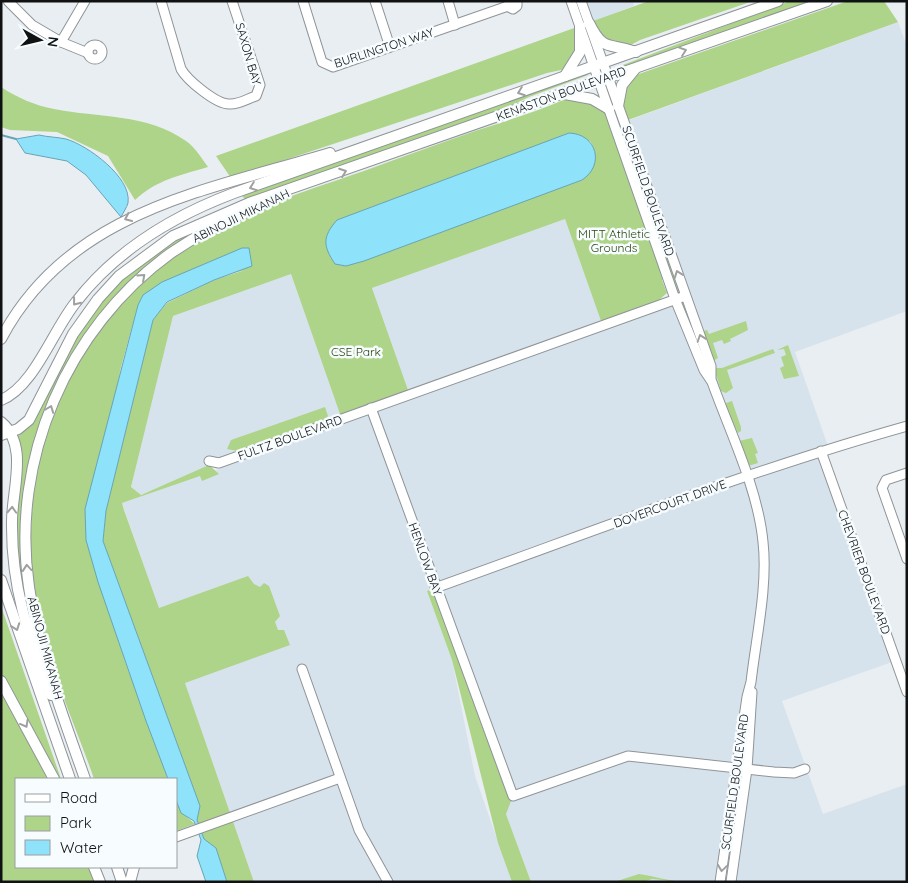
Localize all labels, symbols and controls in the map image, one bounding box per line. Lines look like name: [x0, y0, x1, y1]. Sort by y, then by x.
north arrow: [15, 15, 65, 65]
street label: SAXON BAY: [232, 21, 265, 87]
street label: BURLINGTON WAY: [332, 24, 436, 71]
text: N: [43, 35, 63, 48]
one-way arrow: [678, 47, 686, 57]
street label: KENASTON BOULEVARD: [494, 63, 628, 124]
one-way arrow: [517, 86, 525, 96]
street label: SCURFIELD BOULEVARD: [619, 124, 678, 258]
one-way arrow: [338, 168, 346, 178]
one-way arrow: [250, 181, 258, 191]
street label: ABINOJII MIKANAH: [190, 185, 292, 246]
one-way arrow: [125, 212, 134, 222]
park label: MITT Athletic Grounds: [578, 226, 650, 255]
one-way arrow: [674, 270, 684, 279]
one-way arrow: [136, 274, 145, 283]
one-way arrow: [73, 296, 82, 306]
one-way arrow: [697, 334, 707, 343]
park label: CSE Park: [331, 344, 381, 359]
one-way arrow: [44, 405, 54, 414]
street label: FULTZ BOULEVARD: [236, 412, 344, 463]
street label: DOVERCOURT DRIVE: [611, 476, 728, 531]
one-way arrow: [7, 505, 18, 513]
street label: CHEVRIER BOULEVARD: [835, 508, 894, 636]
street label: HENLOW BAY: [405, 520, 446, 597]
one-way arrow: [21, 564, 32, 572]
street label: ABINOJII MIKANAH: [24, 595, 66, 701]
one-way arrow: [10, 622, 20, 630]
street label: SCURFIELD BOULEVARD: [718, 713, 752, 851]
one-way arrow: [18, 719, 28, 728]
legend: [15, 778, 178, 868]
text: Road: [60, 788, 97, 807]
text: Park: [60, 813, 92, 832]
text: Water: [60, 838, 103, 857]
one-way arrow: [717, 865, 728, 873]

